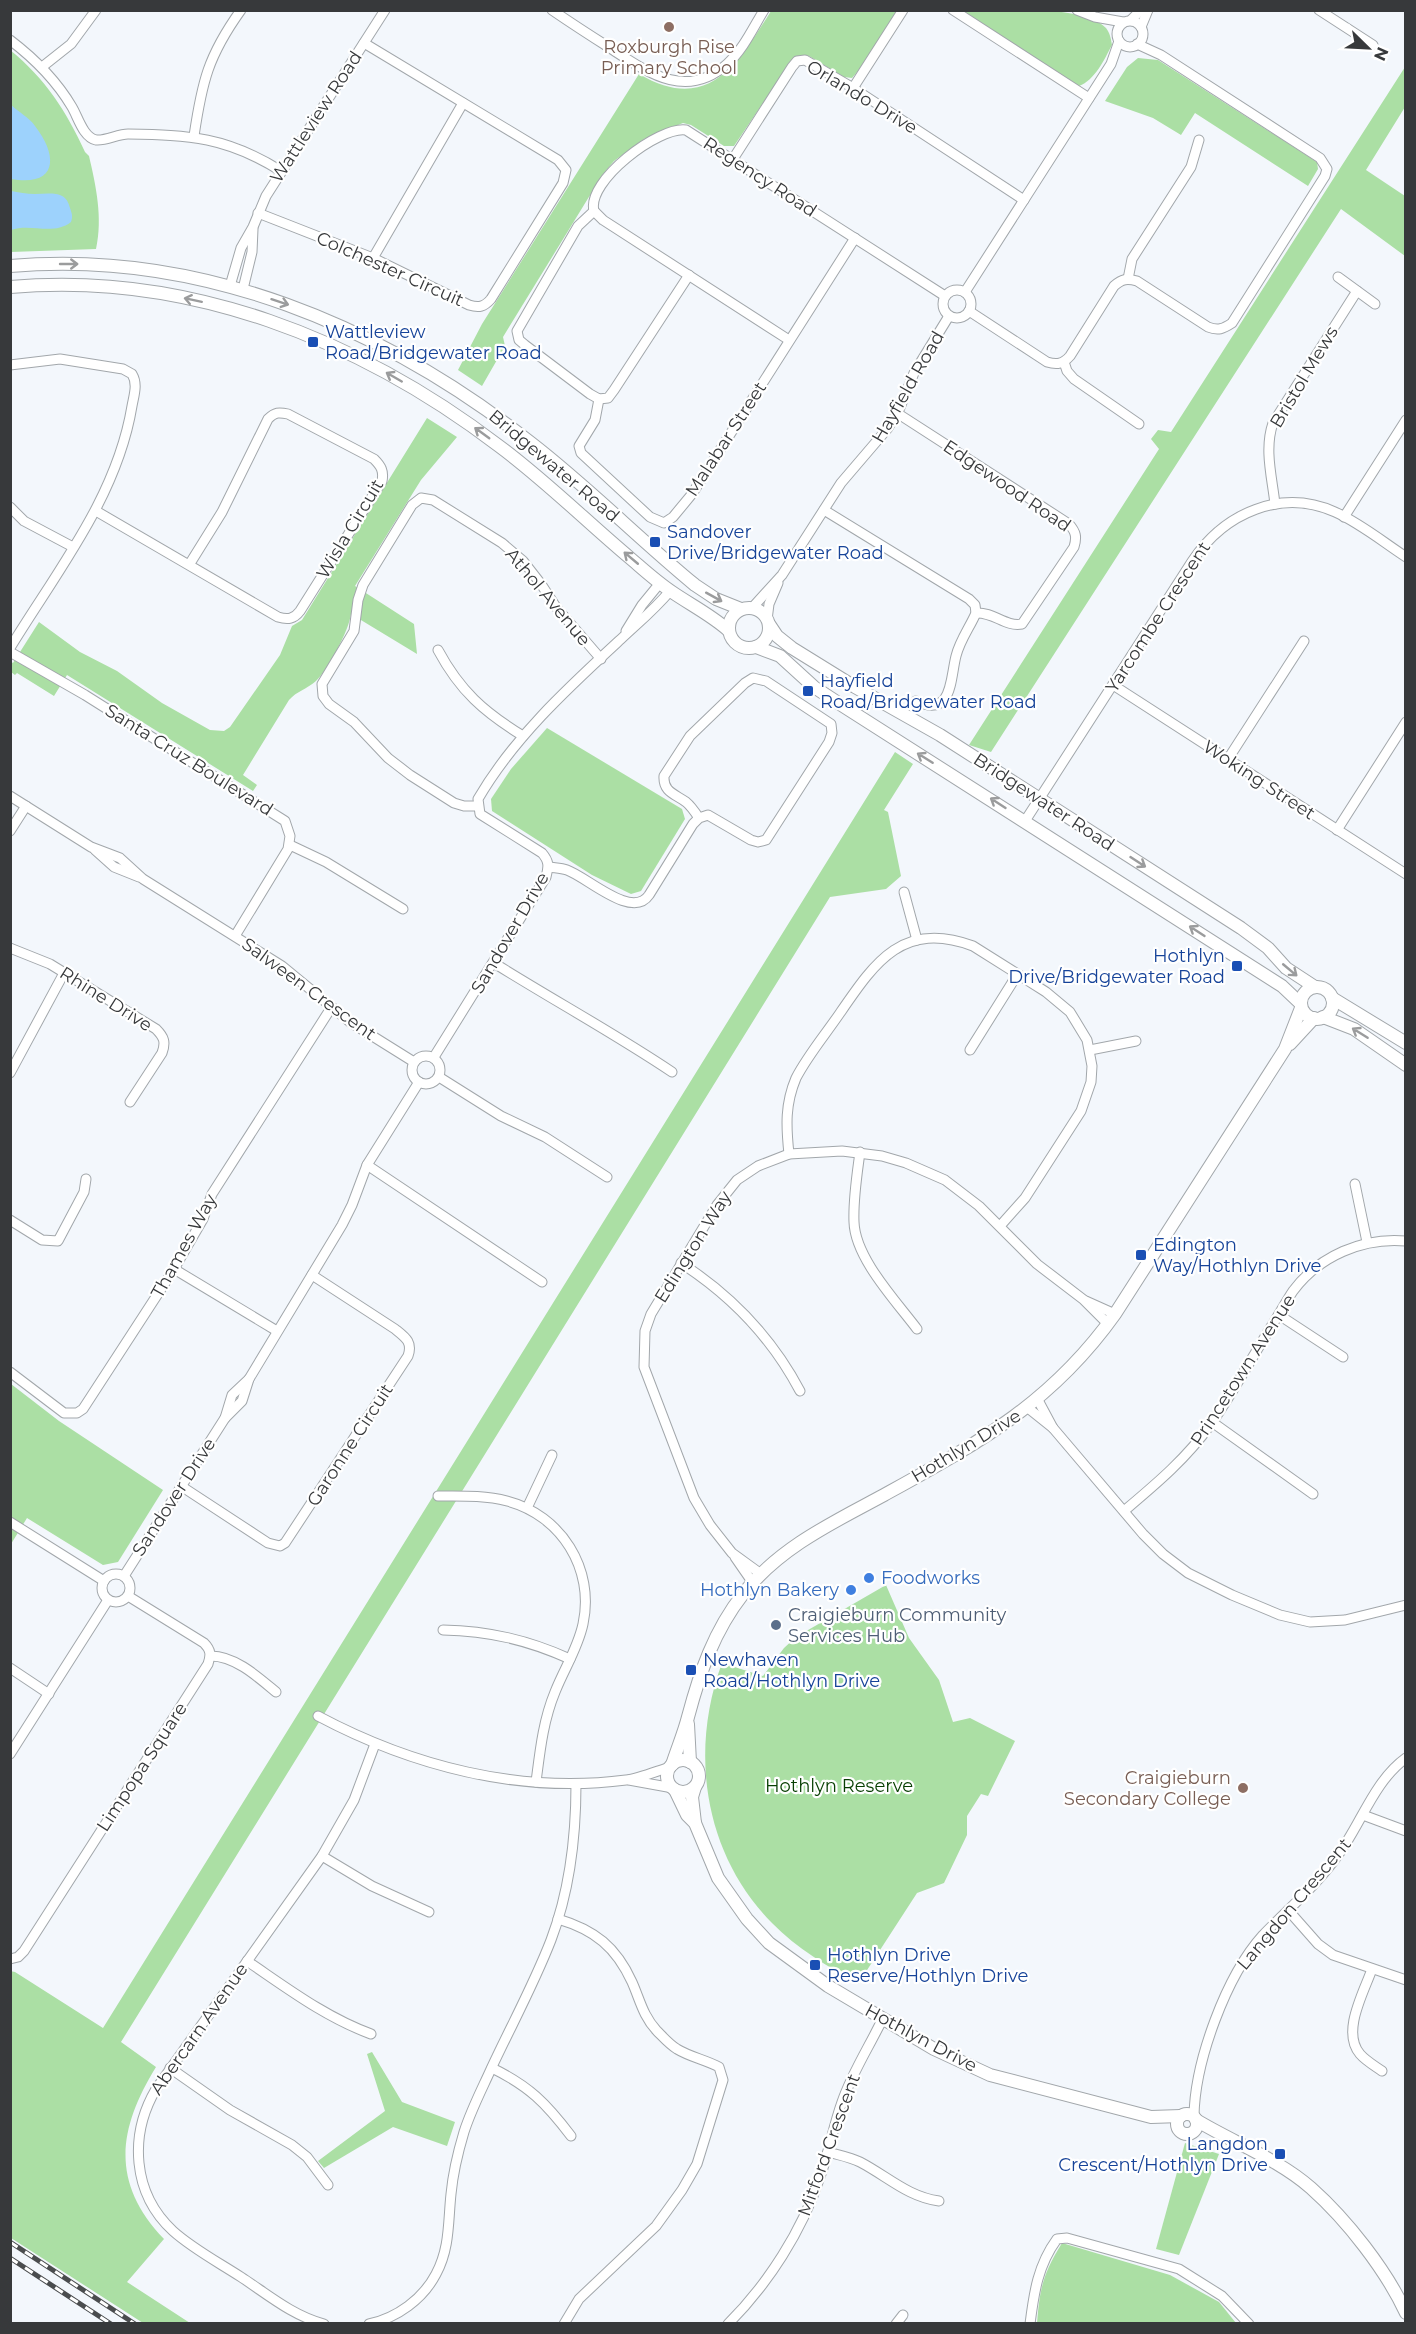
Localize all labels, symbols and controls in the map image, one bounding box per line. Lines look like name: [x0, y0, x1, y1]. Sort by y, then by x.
north arrow: [1338, 18, 1398, 78]
marker: Roxburgh Rise Primary School: [662, 20, 676, 34]
place label: Roxburgh Rise Primary School: [601, 36, 737, 79]
text: N: [1370, 44, 1393, 64]
street label: Wattleview Road: [265, 47, 367, 187]
street label: Orlando Drive: [803, 55, 921, 139]
street label: Regency Road: [699, 132, 821, 222]
street label: Colchester Circuit: [313, 227, 467, 311]
one-way arrow: [58, 258, 78, 270]
one-way arrow: [184, 294, 204, 305]
one-way arrow: [271, 297, 290, 308]
place label: Wattleview Road/Bridgewater Road: [325, 321, 542, 364]
street label: Bristol Mews: [1265, 322, 1343, 432]
street label: Hayfield Road: [867, 327, 949, 447]
marker: Wattleview Road/Bridgewater Road: [306, 335, 320, 349]
one-way arrow: [386, 371, 403, 383]
street label: Malabar Street: [681, 377, 771, 501]
street label: Bridgewater Road: [484, 405, 624, 527]
one-way arrow: [474, 427, 490, 439]
street label: Edgewood Road: [939, 435, 1075, 537]
street label: Wisla Circuit: [312, 475, 388, 583]
place label: Sandover Drive/Bridgewater Road: [667, 521, 884, 564]
marker: Sandover Drive/Bridgewater Road: [648, 535, 662, 549]
street label: Yarcombe Crescent: [1101, 537, 1215, 697]
street label: Athol Avenue: [501, 544, 595, 651]
one-way arrow: [623, 552, 639, 565]
one-way arrow: [704, 592, 722, 603]
place label: Hayfield Road/Bridgewater Road: [820, 670, 1037, 713]
marker: Hayfield Road/Bridgewater Road: [801, 684, 815, 698]
street label: Santa Cruz Boulevard: [101, 699, 277, 821]
street label: Woking Street: [1199, 735, 1319, 825]
street label: Bridgewater Road: [969, 748, 1119, 856]
one-way arrow: [917, 751, 934, 763]
one-way arrow: [990, 797, 1007, 809]
one-way arrow: [1130, 856, 1147, 869]
street label: Sandover Drive: [466, 868, 554, 998]
one-way arrow: [1189, 925, 1206, 937]
street label: Salween Crescent: [238, 933, 380, 1045]
place label: Hothlyn Drive/Bridgewater Road: [1008, 945, 1225, 988]
marker: Hothlyn Drive/Bridgewater Road: [1230, 959, 1244, 973]
street label: Rhine Drive: [56, 962, 156, 1036]
one-way arrow: [1282, 963, 1298, 976]
one-way arrow: [1352, 1027, 1368, 1039]
street label: Edington Way: [650, 1187, 736, 1307]
street label: Thames Way: [146, 1190, 222, 1302]
place label: Edington Way/Hothlyn Drive: [1153, 1234, 1322, 1277]
marker: Edington Way/Hothlyn Drive: [1134, 1248, 1148, 1262]
street label: Princetown Avenue: [1186, 1290, 1300, 1450]
street label: Garonne Circuit: [302, 1380, 398, 1510]
street label: Hothlyn Drive: [907, 1405, 1025, 1487]
street label: Sandover Drive: [128, 1434, 220, 1560]
place label: Foodworks: [881, 1567, 980, 1589]
marker: Foodworks: [862, 1571, 876, 1585]
place label: Hothlyn Bakery: [700, 1579, 839, 1601]
marker: Hothlyn Bakery: [844, 1583, 858, 1597]
place label: Craigieburn Community Services Hub: [788, 1604, 1006, 1647]
marker: Craigieburn Community Services Hub: [769, 1618, 783, 1632]
place label: Newhaven Road/Hothlyn Drive: [703, 1649, 880, 1692]
marker: Newhaven Road/Hothlyn Drive: [684, 1663, 698, 1677]
street label: Limpopa Square: [92, 1698, 192, 1836]
place label: Craigieburn Secondary College: [1064, 1767, 1231, 1810]
park label: Hothlyn Reserve: [765, 1775, 913, 1797]
marker: Craigieburn Secondary College: [1236, 1781, 1250, 1795]
street label: Langdon Crescent: [1232, 1833, 1356, 1975]
place label: Hothlyn Drive Reserve/Hothlyn Drive: [827, 1944, 1028, 1987]
marker: Hothlyn Drive Reserve/Hothlyn Drive: [808, 1958, 822, 1972]
street label: Abercarn Avenue: [145, 1959, 253, 2099]
street label: Hothlyn Drive: [861, 1999, 981, 2077]
street label: Mitford Crescent: [793, 2071, 865, 2219]
place label: Langdon Crescent/Hothlyn Drive: [1058, 2133, 1268, 2176]
marker: Langdon Crescent/Hothlyn Drive: [1273, 2147, 1287, 2161]

